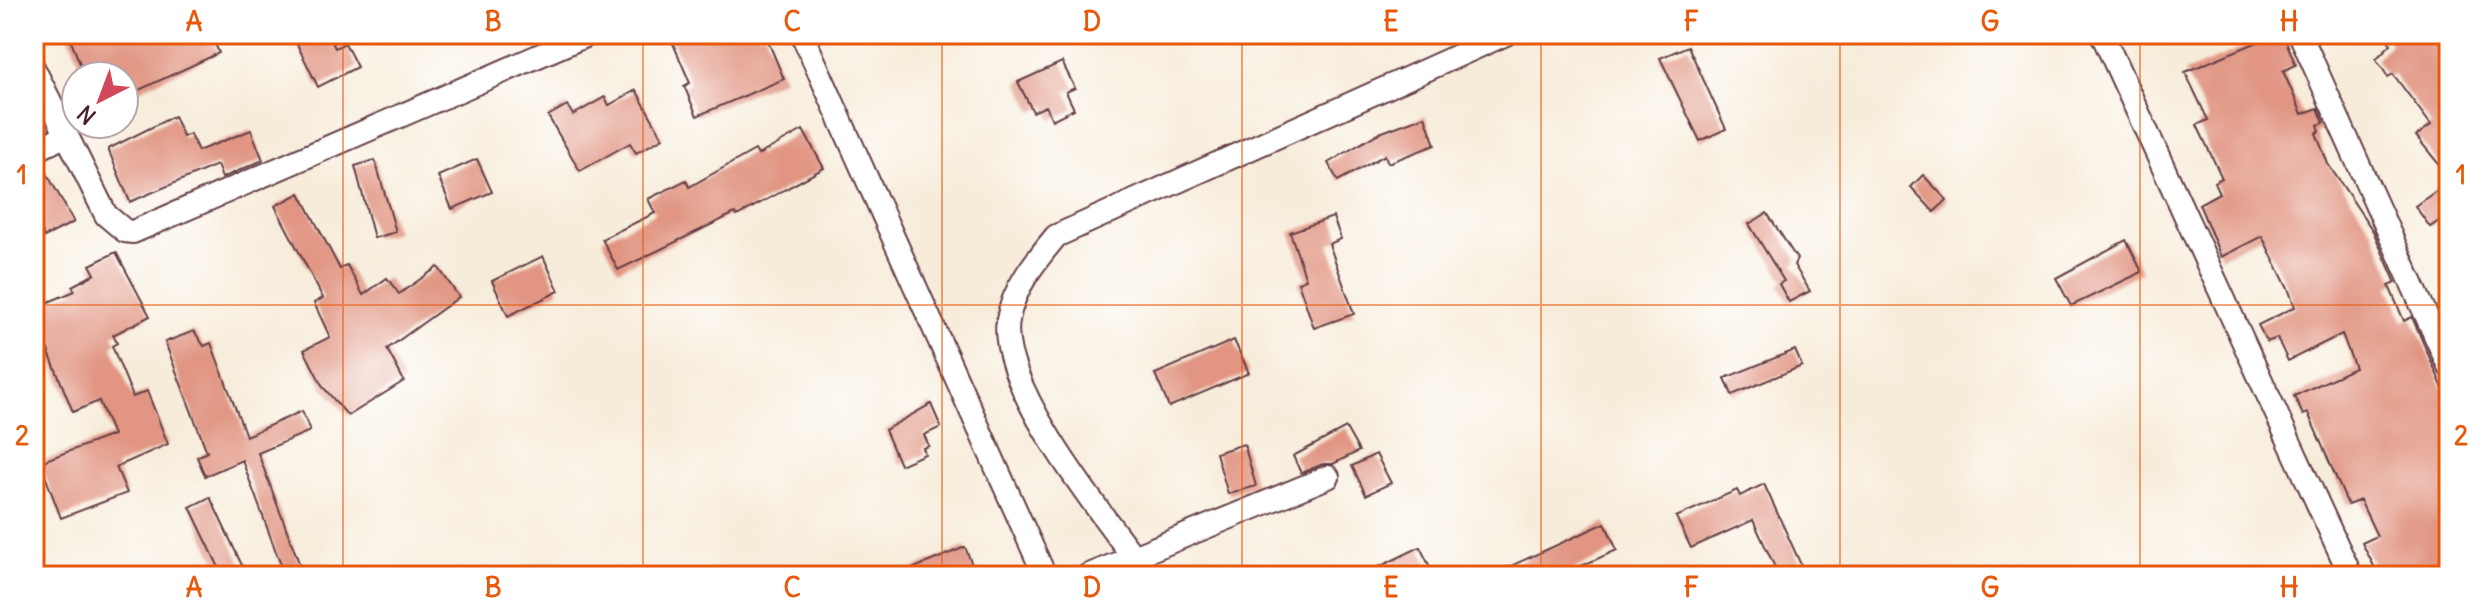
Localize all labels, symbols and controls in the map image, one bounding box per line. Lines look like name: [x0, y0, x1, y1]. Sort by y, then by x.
text: A: [186, 5, 203, 38]
text: B: [484, 5, 502, 38]
text: C: [783, 5, 801, 38]
text: D: [1083, 5, 1101, 38]
text: E: [1383, 5, 1399, 38]
text: F: [1684, 5, 1699, 38]
text: G: [1981, 5, 2000, 38]
text: H: [2280, 5, 2298, 38]
north arrow: [60, 60, 140, 140]
text: N: [72, 99, 102, 130]
text: 1: [17, 158, 27, 191]
text: 1: [2456, 158, 2466, 191]
text: 2: [15, 419, 29, 452]
text: 2: [2454, 419, 2468, 452]
text: A: [186, 571, 203, 604]
text: B: [484, 571, 502, 604]
text: C: [783, 571, 801, 604]
text: D: [1083, 571, 1101, 604]
text: E: [1383, 571, 1399, 604]
text: F: [1684, 571, 1699, 604]
text: G: [1981, 571, 2000, 604]
text: H: [2280, 571, 2298, 604]

